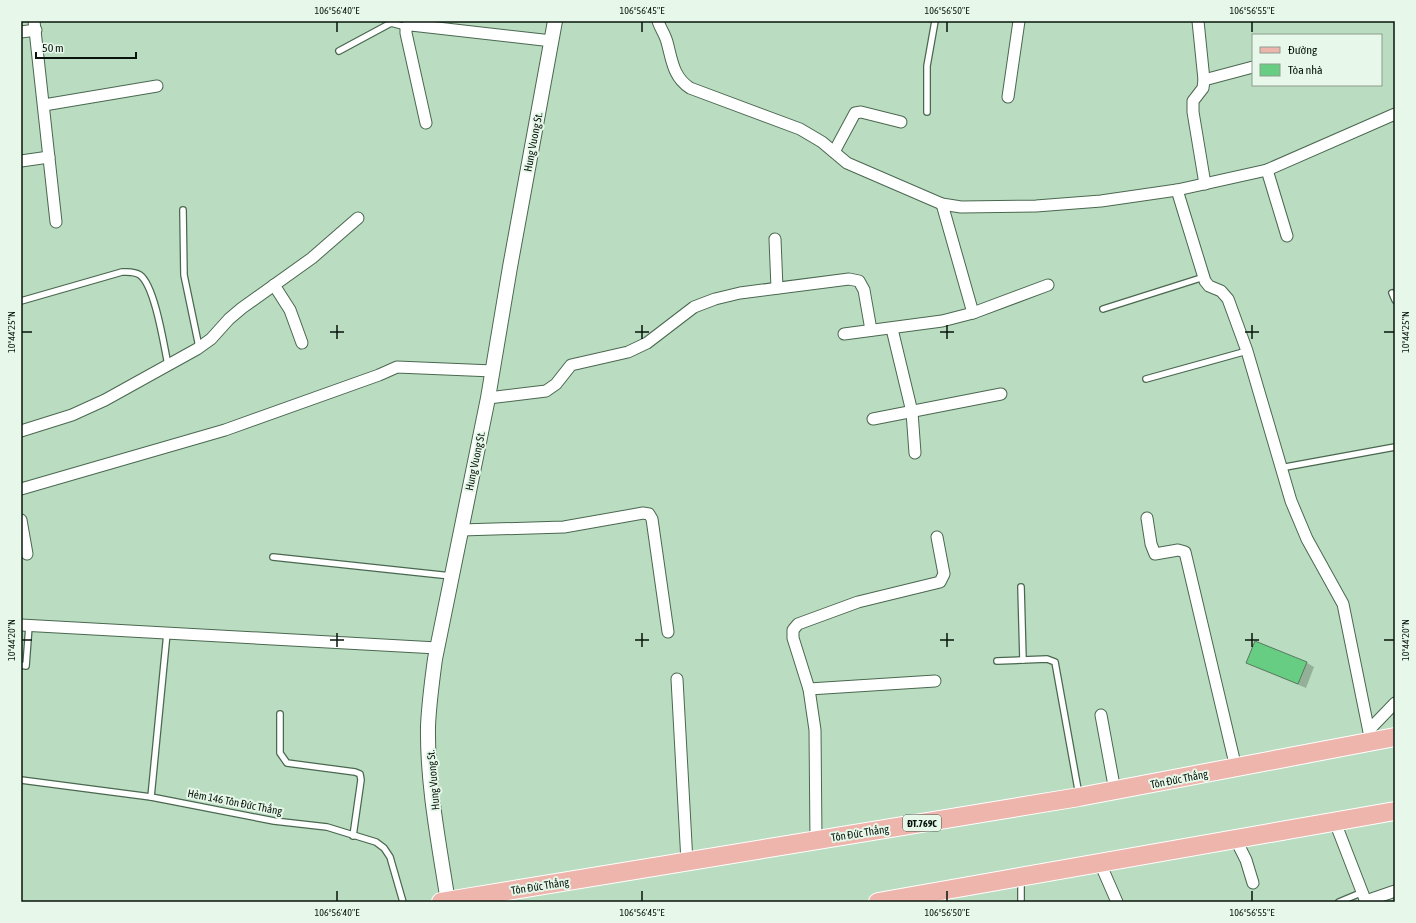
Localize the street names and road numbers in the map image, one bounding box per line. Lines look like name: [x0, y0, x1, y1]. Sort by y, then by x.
street label: Hung Vuong St.: [521, 111, 545, 173]
street label: Hung Vuong St.: [463, 430, 487, 492]
street label: Hung Vuong St.: [424, 749, 442, 811]
street label: Tôn Đức Thắng: [1149, 767, 1209, 790]
street label: Hẻm 146 Tôn Đức Thắng: [187, 787, 284, 817]
road number: ĐT.769C: [903, 815, 941, 831]
street label: Tôn Đức Thắng: [830, 822, 890, 843]
street label: Tôn Đức Thắng: [510, 875, 570, 896]

